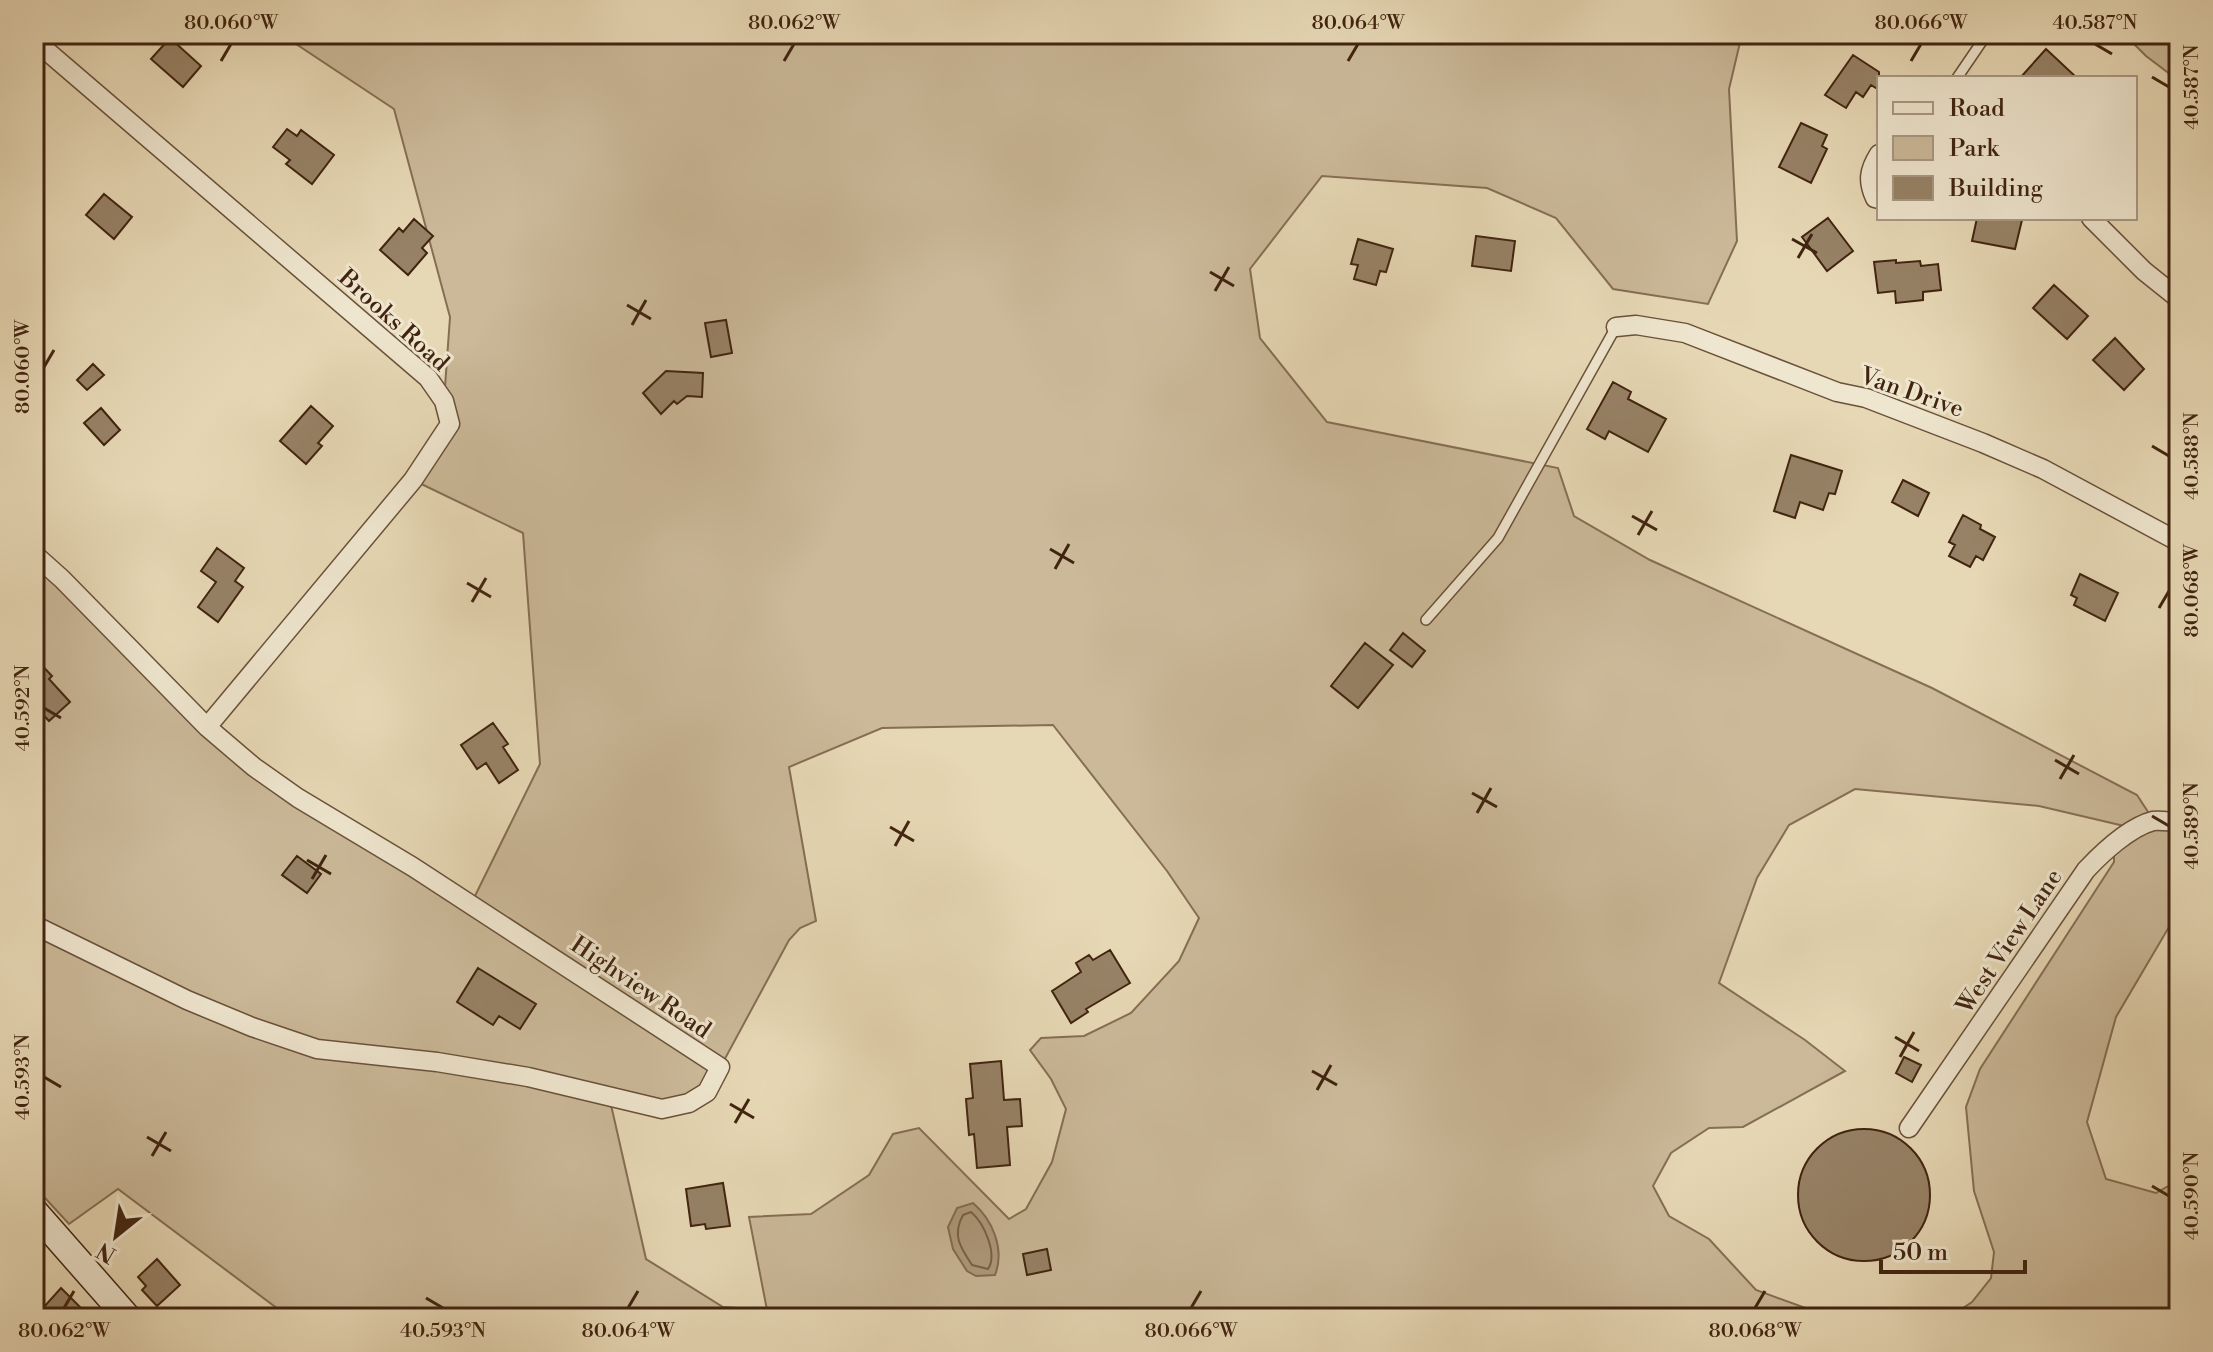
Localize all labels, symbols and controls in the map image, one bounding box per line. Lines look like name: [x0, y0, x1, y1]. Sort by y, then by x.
text: 80.060°W: [184, 11, 279, 36]
text: 80.062°W: [748, 11, 841, 36]
text: 80.064°W: [1311, 11, 1405, 36]
text: 80.066°W: [1875, 11, 1968, 36]
text: 40.587°N: [2053, 11, 2138, 36]
text: 40.587°N: [2180, 44, 2205, 129]
legend: [1877, 76, 2137, 220]
text: Road: [1949, 94, 2005, 124]
text: Park: [1949, 134, 2000, 164]
text: Building: [1948, 174, 2043, 204]
street label: Brooks Road: [331, 263, 455, 378]
text: 80.060°W: [11, 319, 36, 414]
street label: Van Drive: [1855, 361, 1967, 425]
text: 40.588°N: [2180, 412, 2205, 500]
text: 80.068°W: [2180, 544, 2205, 638]
text: 40.592°N: [11, 665, 36, 751]
text: 40.589°N: [2180, 782, 2205, 870]
street label: West View Lane: [1950, 863, 2069, 1020]
street label: Highview Road: [565, 930, 717, 1046]
text: 40.593°N: [11, 1034, 36, 1120]
text: 40.590°N: [2180, 1152, 2205, 1240]
north arrow: [76, 1196, 156, 1276]
scale bar: [1881, 1224, 2025, 1274]
text: N: [92, 1236, 121, 1268]
text: 50 m: [1893, 1238, 1948, 1268]
text: 80.062°W: [18, 1319, 111, 1344]
text: 40.593°N: [400, 1319, 486, 1344]
text: 80.064°W: [581, 1319, 675, 1344]
text: 80.066°W: [1145, 1319, 1238, 1344]
text: 80.068°W: [1708, 1319, 1802, 1344]

